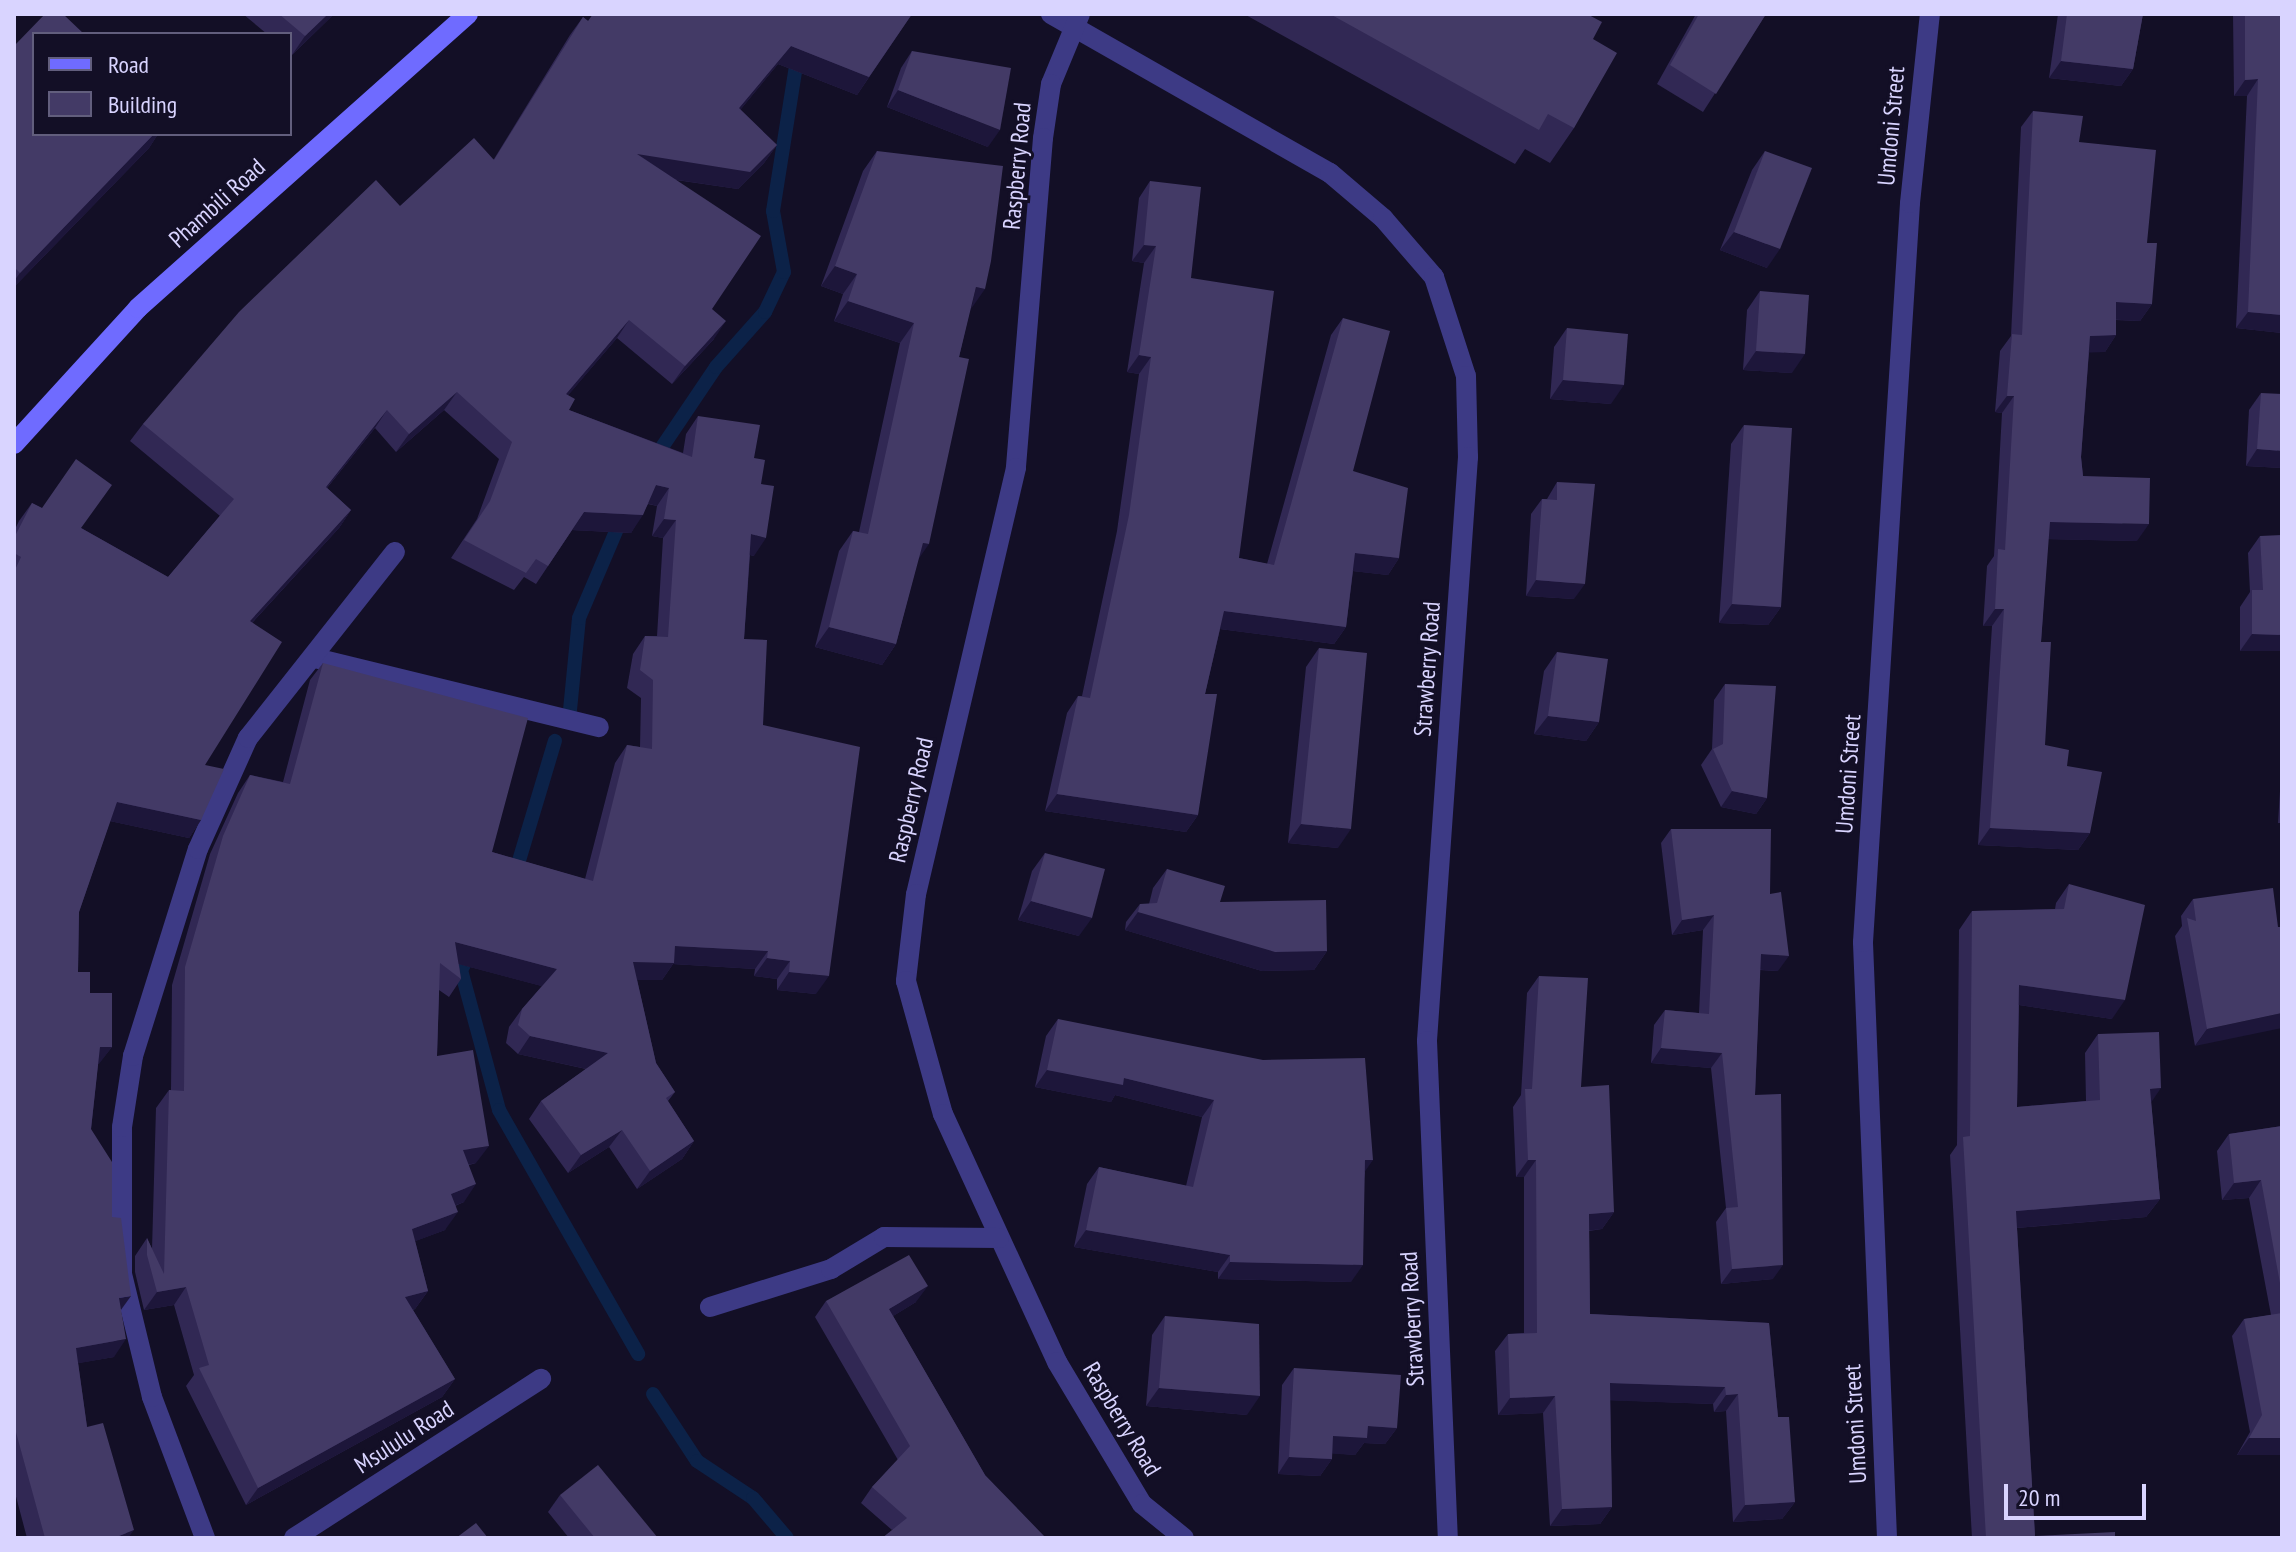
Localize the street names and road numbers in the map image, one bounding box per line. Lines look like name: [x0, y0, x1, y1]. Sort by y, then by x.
street label: Umdoni Street: [1871, 65, 1911, 187]
street label: Raspberry Road: [997, 101, 1037, 231]
street label: Phambili Road: [163, 152, 271, 254]
street label: Strawberry Road: [1408, 600, 1446, 738]
street label: Umdoni Street: [1829, 713, 1867, 835]
street label: Raspberry Road: [883, 734, 939, 866]
street label: Strawberry Road: [1394, 1250, 1430, 1388]
street label: Raspberry Road: [1077, 1357, 1167, 1481]
street label: Umdoni Street: [1837, 1364, 1873, 1484]
street label: Msululu Road: [349, 1394, 459, 1480]

